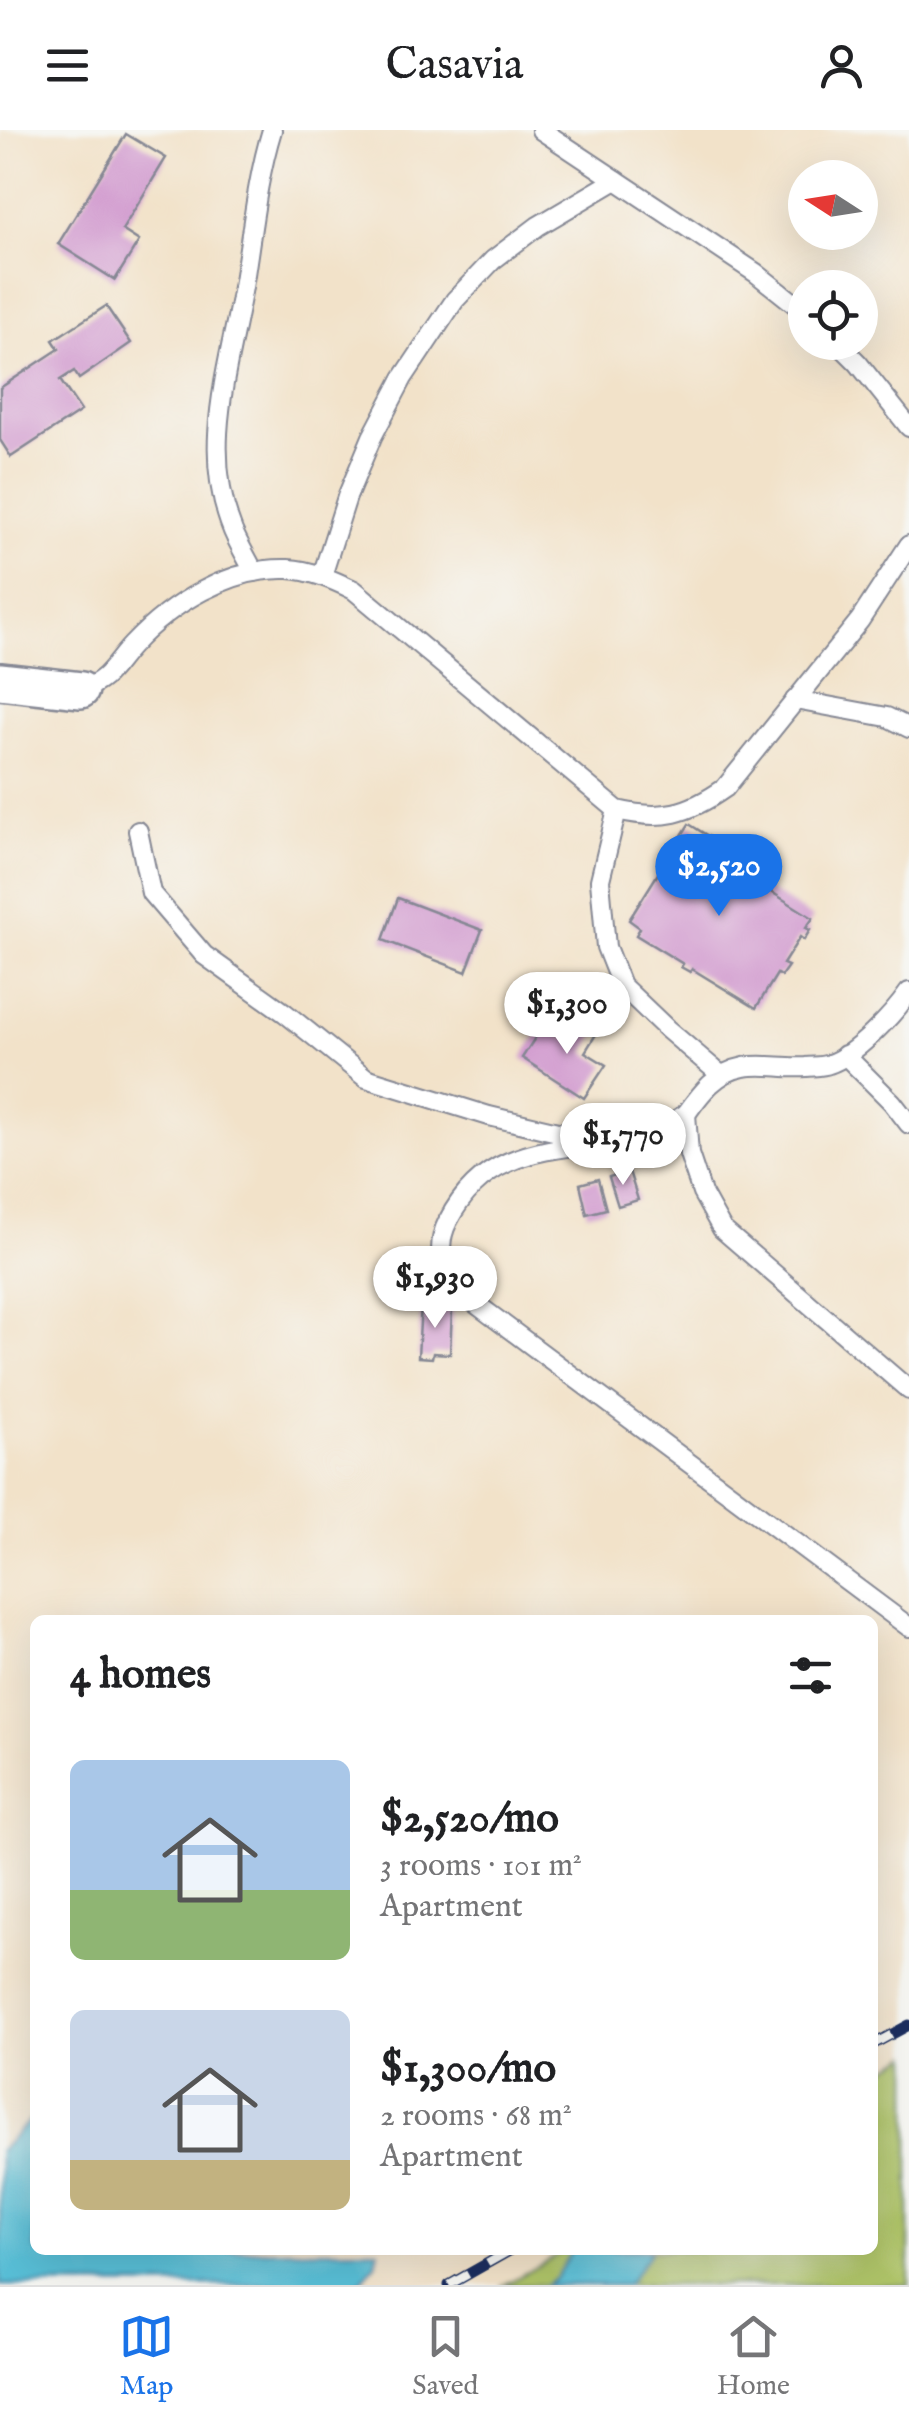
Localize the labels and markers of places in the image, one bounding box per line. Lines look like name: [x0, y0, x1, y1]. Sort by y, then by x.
pin: $2,520: [638, 834, 800, 919]
pin: $1,300: [486, 972, 648, 1057]
pin: $1,770: [542, 1103, 704, 1188]
pin: $1,930: [354, 1246, 516, 1331]

